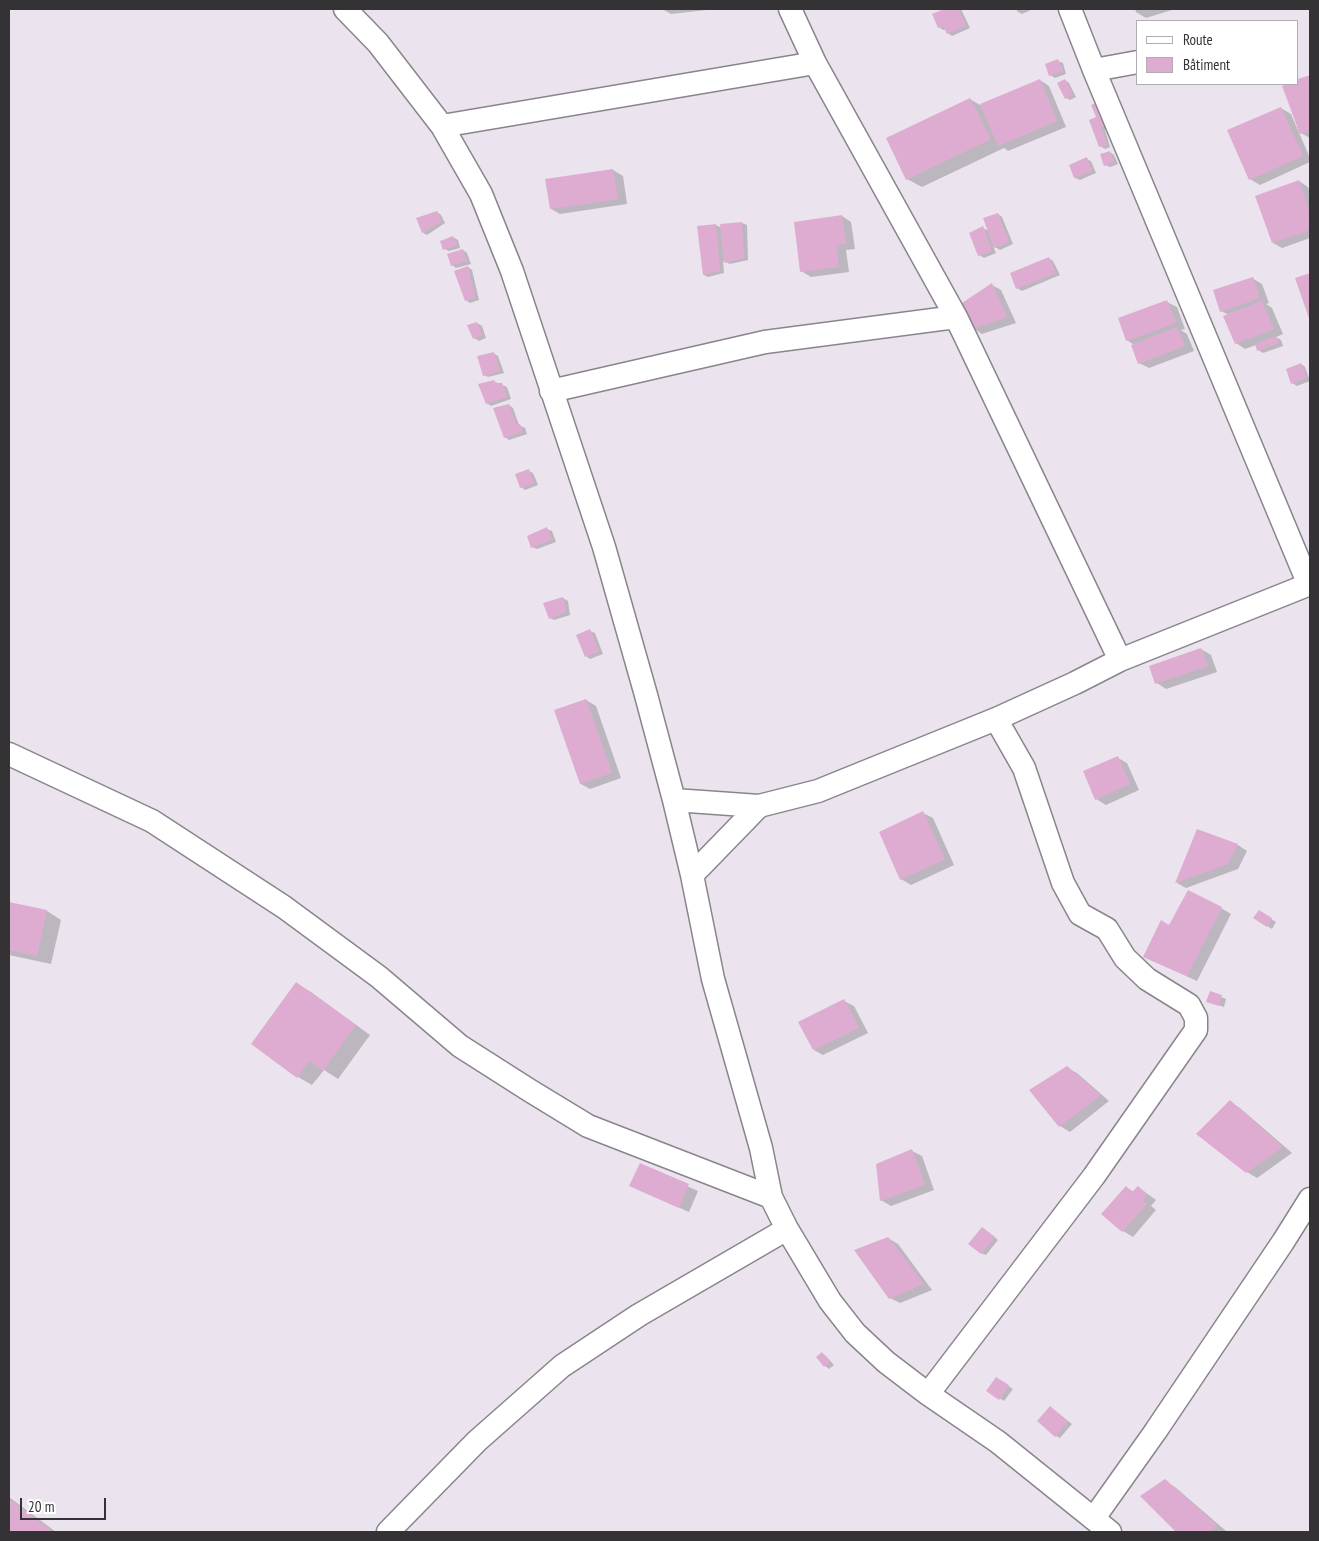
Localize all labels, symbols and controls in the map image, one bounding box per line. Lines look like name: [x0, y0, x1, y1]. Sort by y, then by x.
legend: [1136, 20, 1299, 85]
text: Route: [1183, 30, 1213, 49]
text: Bâtiment: [1183, 55, 1230, 74]
scale bar: [22, 1488, 109, 1520]
text: 20 m: [28, 1497, 54, 1516]

